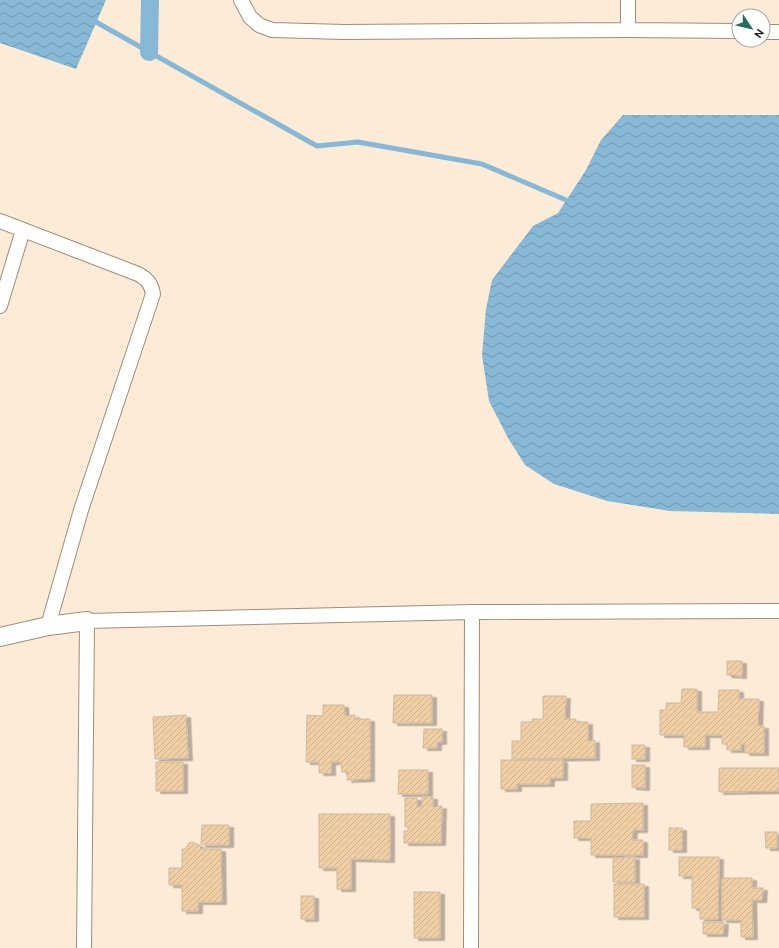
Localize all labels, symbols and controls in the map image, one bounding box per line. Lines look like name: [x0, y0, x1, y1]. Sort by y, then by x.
north arrow: [731, 8, 771, 48]
text: N: [752, 27, 766, 41]

